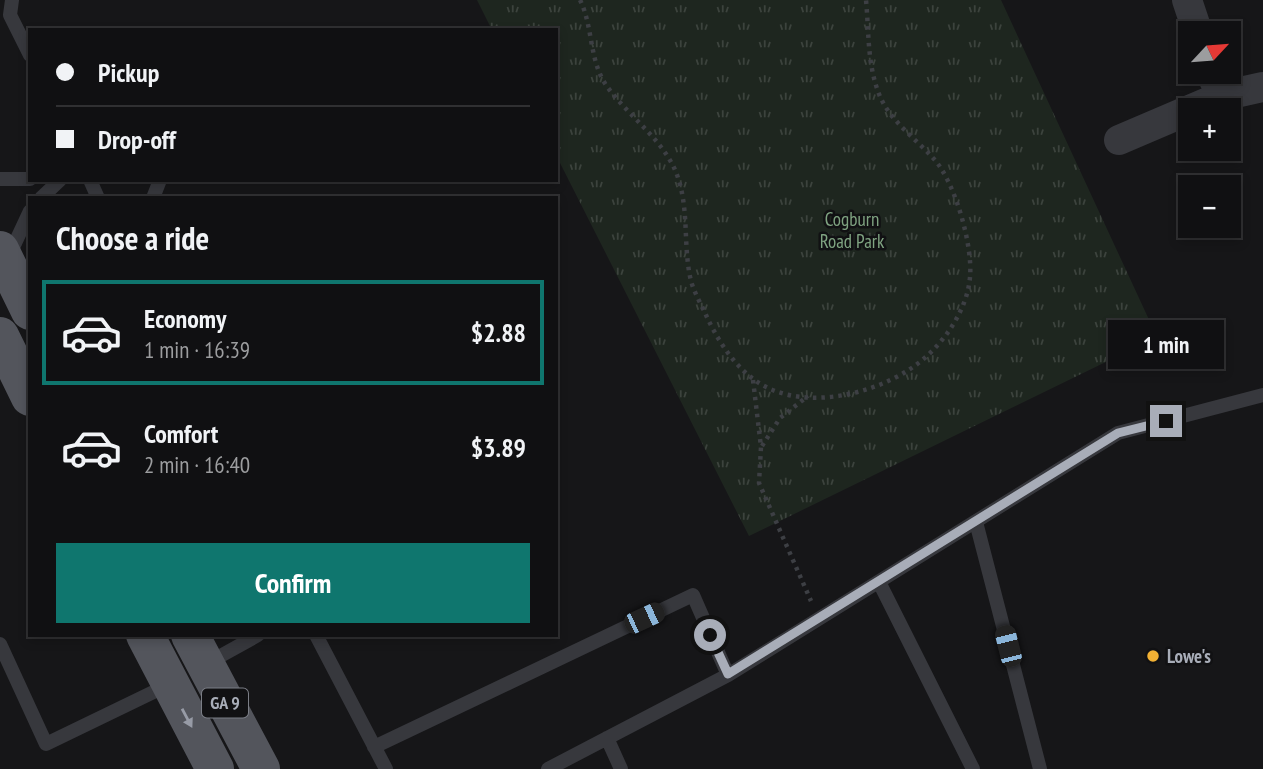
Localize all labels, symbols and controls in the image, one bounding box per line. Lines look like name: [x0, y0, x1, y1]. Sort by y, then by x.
north arrow: [1178, 21, 1241, 84]
map controls: [1178, 21, 1241, 238]
text: Pickup: [98, 56, 159, 89]
button: +: [1178, 98, 1241, 161]
text: Drop-off: [98, 123, 176, 156]
button: −: [1178, 175, 1241, 238]
park label: Cogburn Road Park: [820, 207, 885, 253]
text: Choose a ride: [56, 217, 209, 259]
icon: car: [60, 301, 123, 364]
text: Economy: [144, 302, 226, 335]
text: $2.88: [471, 316, 526, 349]
callout: 1 min: [1108, 320, 1224, 368]
text: 1 min: [1143, 330, 1189, 359]
text: 1 min · 16:39: [144, 335, 250, 364]
route end: [1150, 405, 1182, 437]
icon: car: [60, 416, 123, 479]
text: Comfort: [144, 417, 218, 450]
text: $3.89: [471, 431, 526, 464]
text: 2 min · 16:40: [144, 450, 250, 479]
button: Confirm: [56, 543, 530, 623]
car: [621, 600, 668, 636]
route start: [694, 619, 726, 651]
car: [993, 623, 1024, 669]
place label: Lowe's: [1167, 644, 1211, 668]
marker: Lowe's: [1145, 648, 1161, 664]
road number: GA 9: [202, 688, 248, 718]
one-way arrow: [181, 708, 192, 728]

